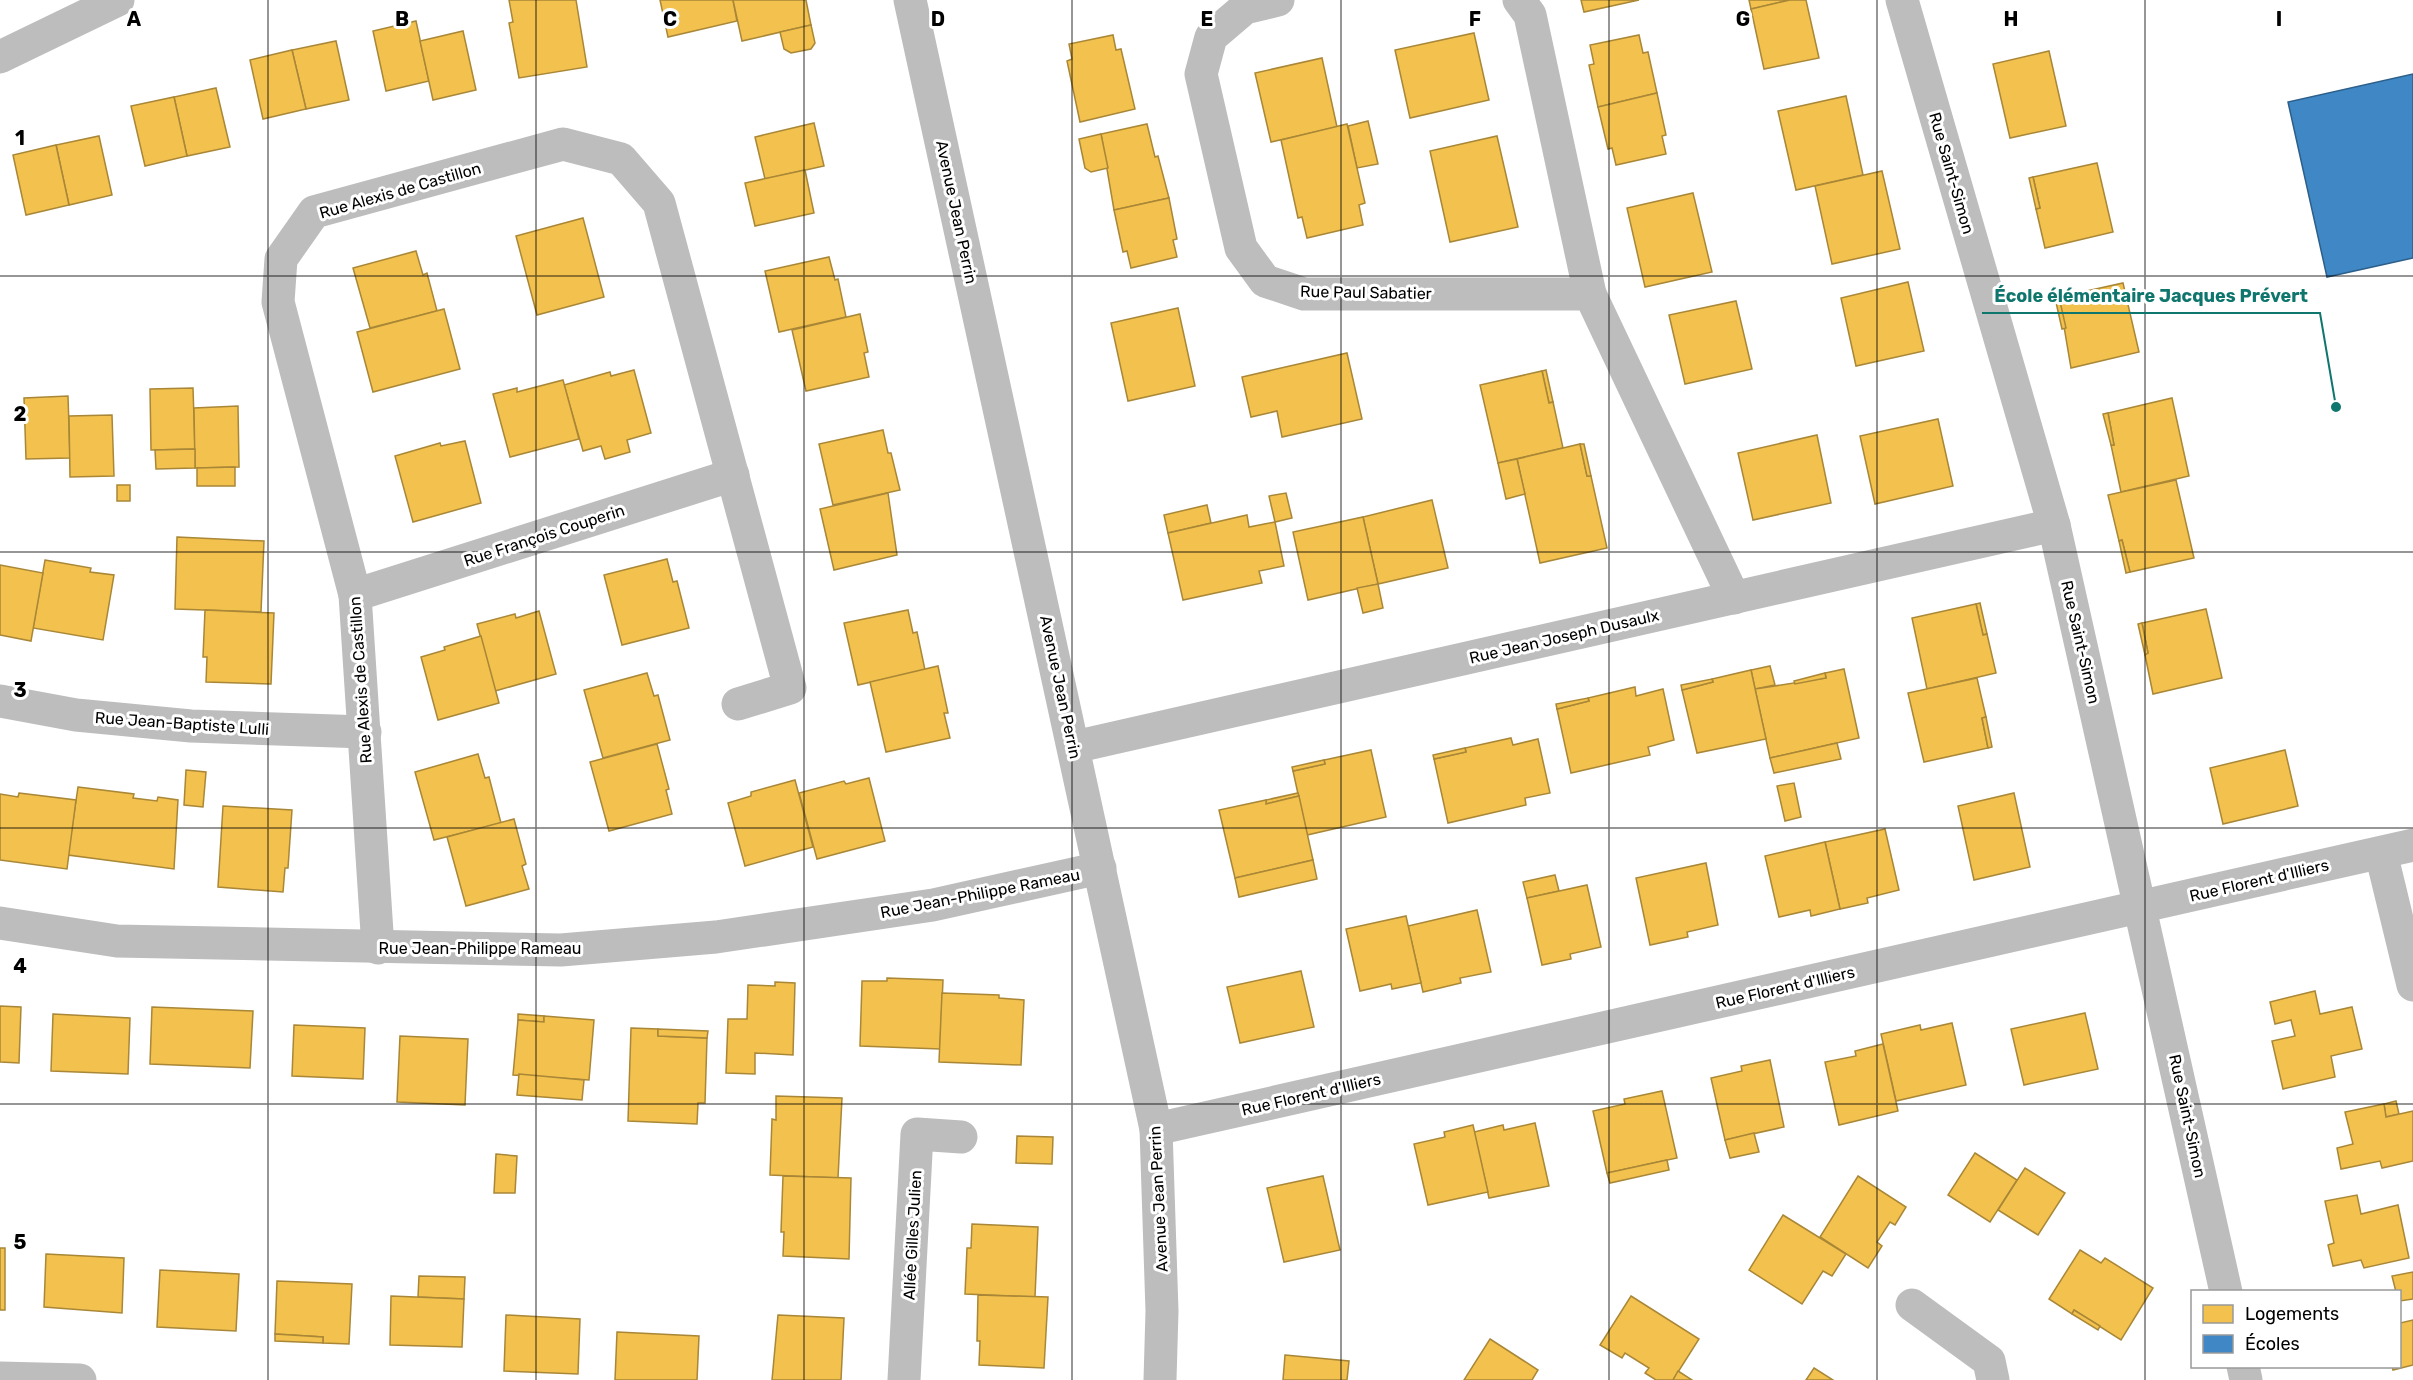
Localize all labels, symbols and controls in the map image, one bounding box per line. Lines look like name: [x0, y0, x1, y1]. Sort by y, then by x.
text: A: [127, 7, 142, 31]
text: B: [395, 7, 409, 31]
text: C: [663, 7, 677, 31]
text: D: [931, 7, 945, 31]
text: E: [1201, 7, 1213, 31]
text: F: [1469, 7, 1481, 31]
text: G: [1736, 7, 1750, 31]
text: H: [2004, 7, 2018, 31]
text: I: [2276, 7, 2282, 31]
street label: Rue Saint-Simon: [1925, 110, 1978, 236]
text: 1: [15, 126, 25, 150]
street label: Avenue Jean Perrin: [932, 139, 981, 286]
street label: Rue Alexis de Castillon: [317, 158, 483, 223]
callout: École élémentaire Jacques Prévert: [1982, 277, 2320, 313]
street label: Rue Paul Sabatier: [1300, 282, 1432, 303]
text: École élémentaire Jacques Prévert: [1994, 285, 2308, 307]
text: 2: [14, 402, 27, 426]
street label: Rue François Couperin: [461, 500, 627, 570]
street label: Rue Saint-Simon: [2057, 579, 2104, 706]
street label: Rue Alexis de Castillon: [345, 596, 376, 764]
street label: Rue Jean Joseph Dusaulx: [1467, 605, 1661, 668]
street label: Avenue Jean Perrin: [1036, 614, 1085, 761]
text: 3: [13, 678, 27, 702]
street label: Rue Jean-Baptiste Lulli: [94, 708, 270, 739]
street label: Rue Florent d'Illiers: [2188, 855, 2331, 906]
street label: Rue Jean-Philippe Rameau: [879, 865, 1081, 922]
street label: Rue Jean-Philippe Rameau: [379, 939, 581, 958]
text: 4: [13, 954, 27, 978]
street label: Rue Florent d'Illiers: [1714, 962, 1857, 1013]
street label: Rue Saint-Simon: [2165, 1053, 2210, 1180]
street label: Rue Florent d'Illiers: [1240, 1069, 1383, 1120]
street label: Avenue Jean Perrin: [1145, 1125, 1172, 1273]
street label: Allée Gilles Julien: [900, 1170, 925, 1300]
text: 5: [14, 1230, 27, 1254]
legend: [2191, 1290, 2401, 1368]
text: Logements: [2245, 1303, 2339, 1325]
text: Écoles: [2245, 1333, 2300, 1355]

